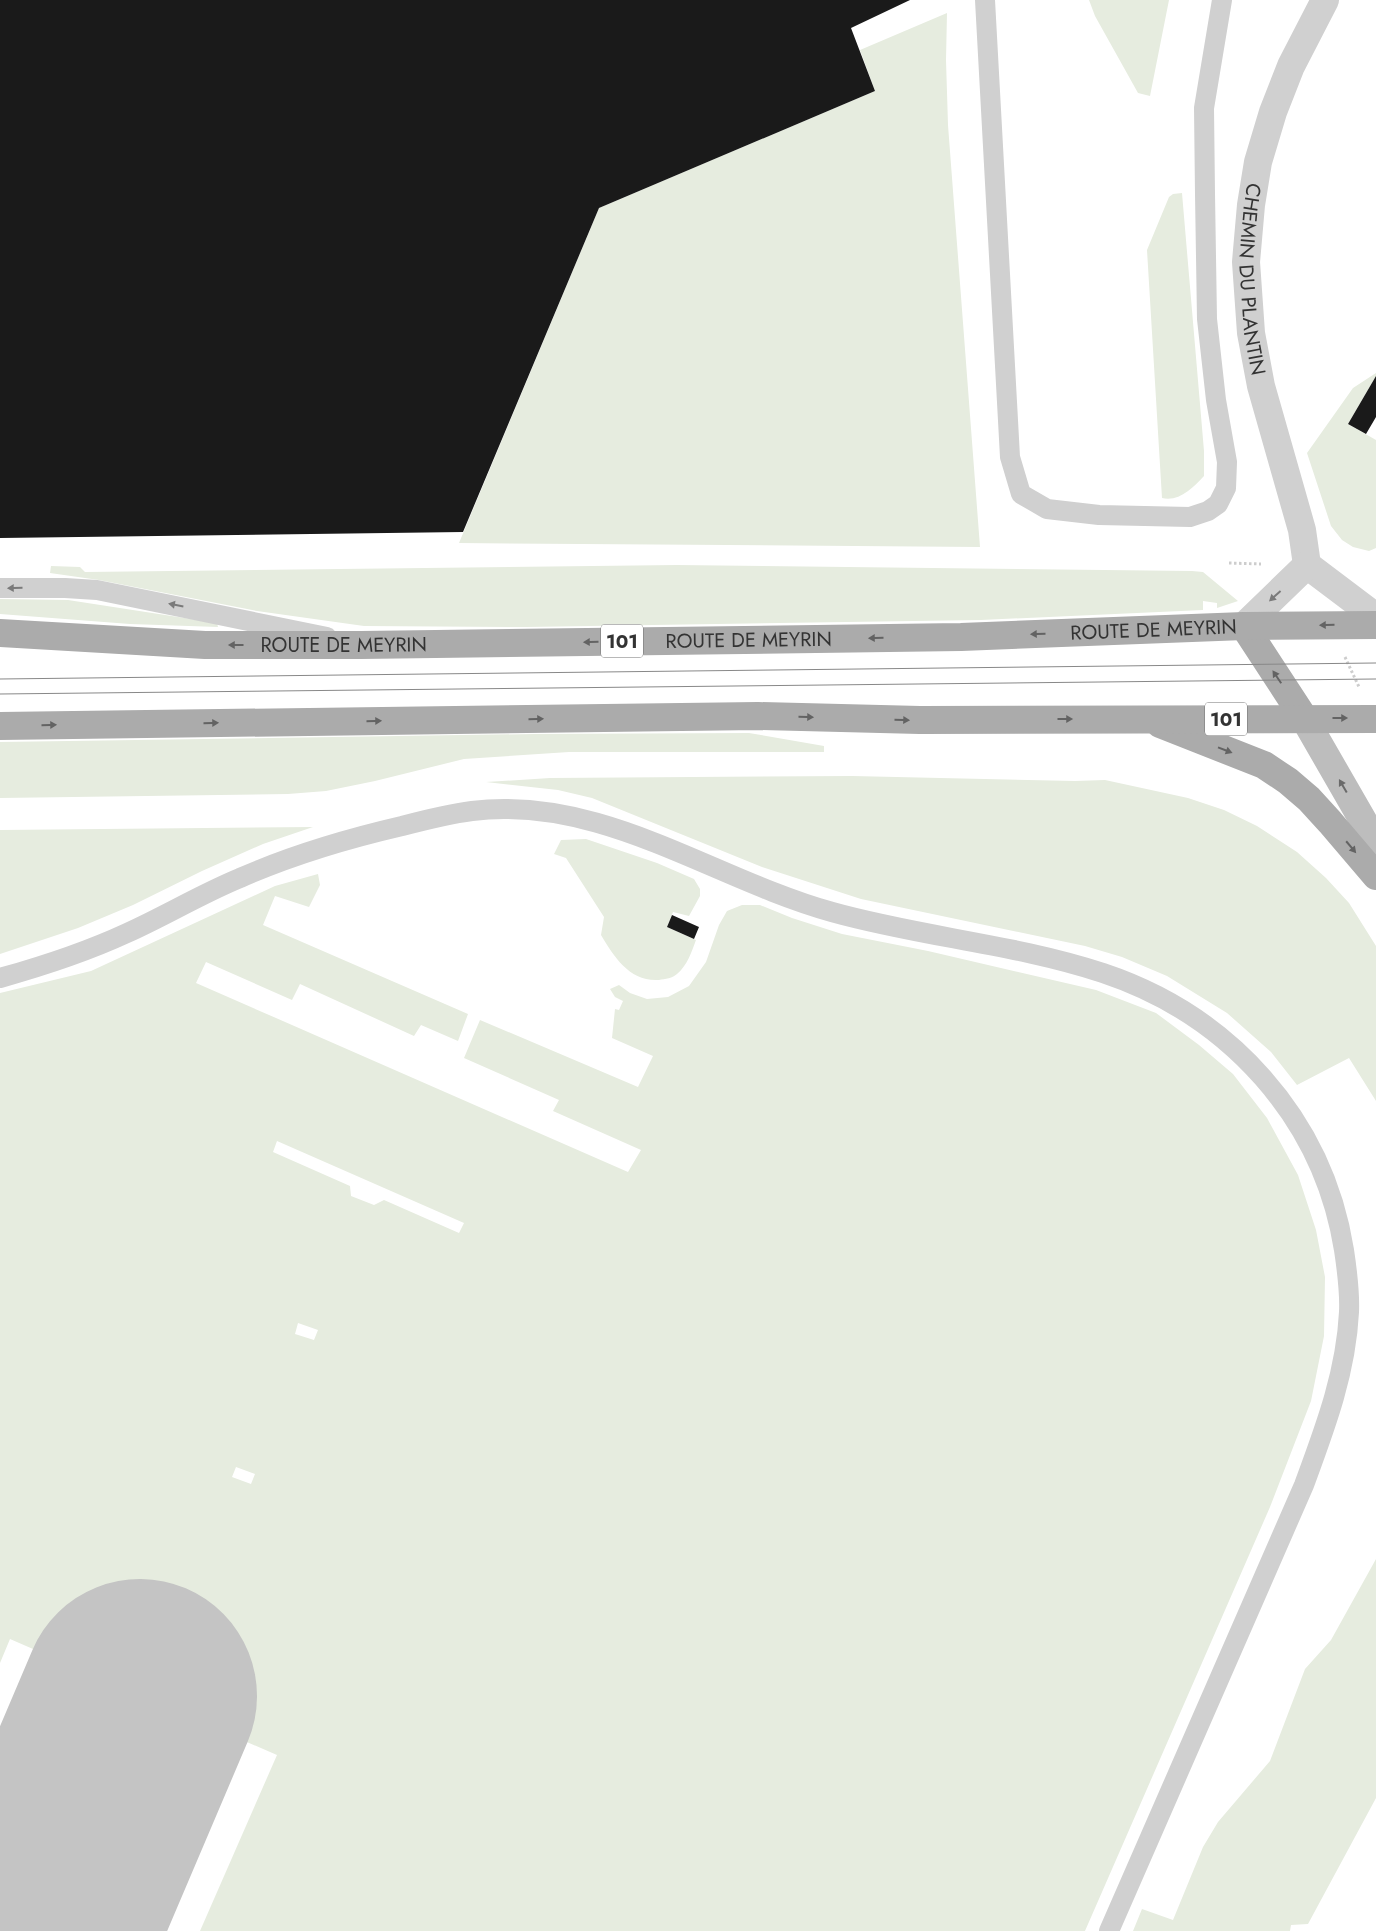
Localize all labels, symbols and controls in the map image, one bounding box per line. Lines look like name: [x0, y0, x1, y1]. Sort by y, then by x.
street label: CHEMIN DU PLANTIN: [1231, 181, 1273, 378]
one-way arrow: [7, 584, 23, 592]
one-way arrow: [1270, 590, 1282, 602]
one-way arrow: [168, 601, 184, 609]
street label: ROUTE DE MEYRIN: [1070, 612, 1237, 648]
one-way arrow: [1319, 621, 1335, 629]
road number: 101: [601, 624, 643, 658]
street label: ROUTE DE MEYRIN: [665, 625, 832, 656]
street label: ROUTE DE MEYRIN: [260, 630, 427, 660]
one-way arrow: [1030, 630, 1046, 638]
one-way arrow: [867, 634, 883, 642]
one-way arrow: [583, 638, 599, 646]
one-way arrow: [228, 641, 244, 649]
one-way arrow: [1273, 671, 1282, 684]
road number: 101: [1205, 702, 1247, 736]
one-way arrow: [798, 713, 814, 721]
one-way arrow: [528, 715, 544, 723]
one-way arrow: [1057, 715, 1073, 723]
one-way arrow: [1332, 715, 1348, 723]
one-way arrow: [895, 716, 911, 724]
one-way arrow: [366, 717, 382, 725]
one-way arrow: [203, 719, 219, 727]
one-way arrow: [41, 721, 57, 729]
one-way arrow: [1218, 746, 1233, 754]
one-way arrow: [1338, 779, 1347, 792]
one-way arrow: [1346, 840, 1357, 853]

